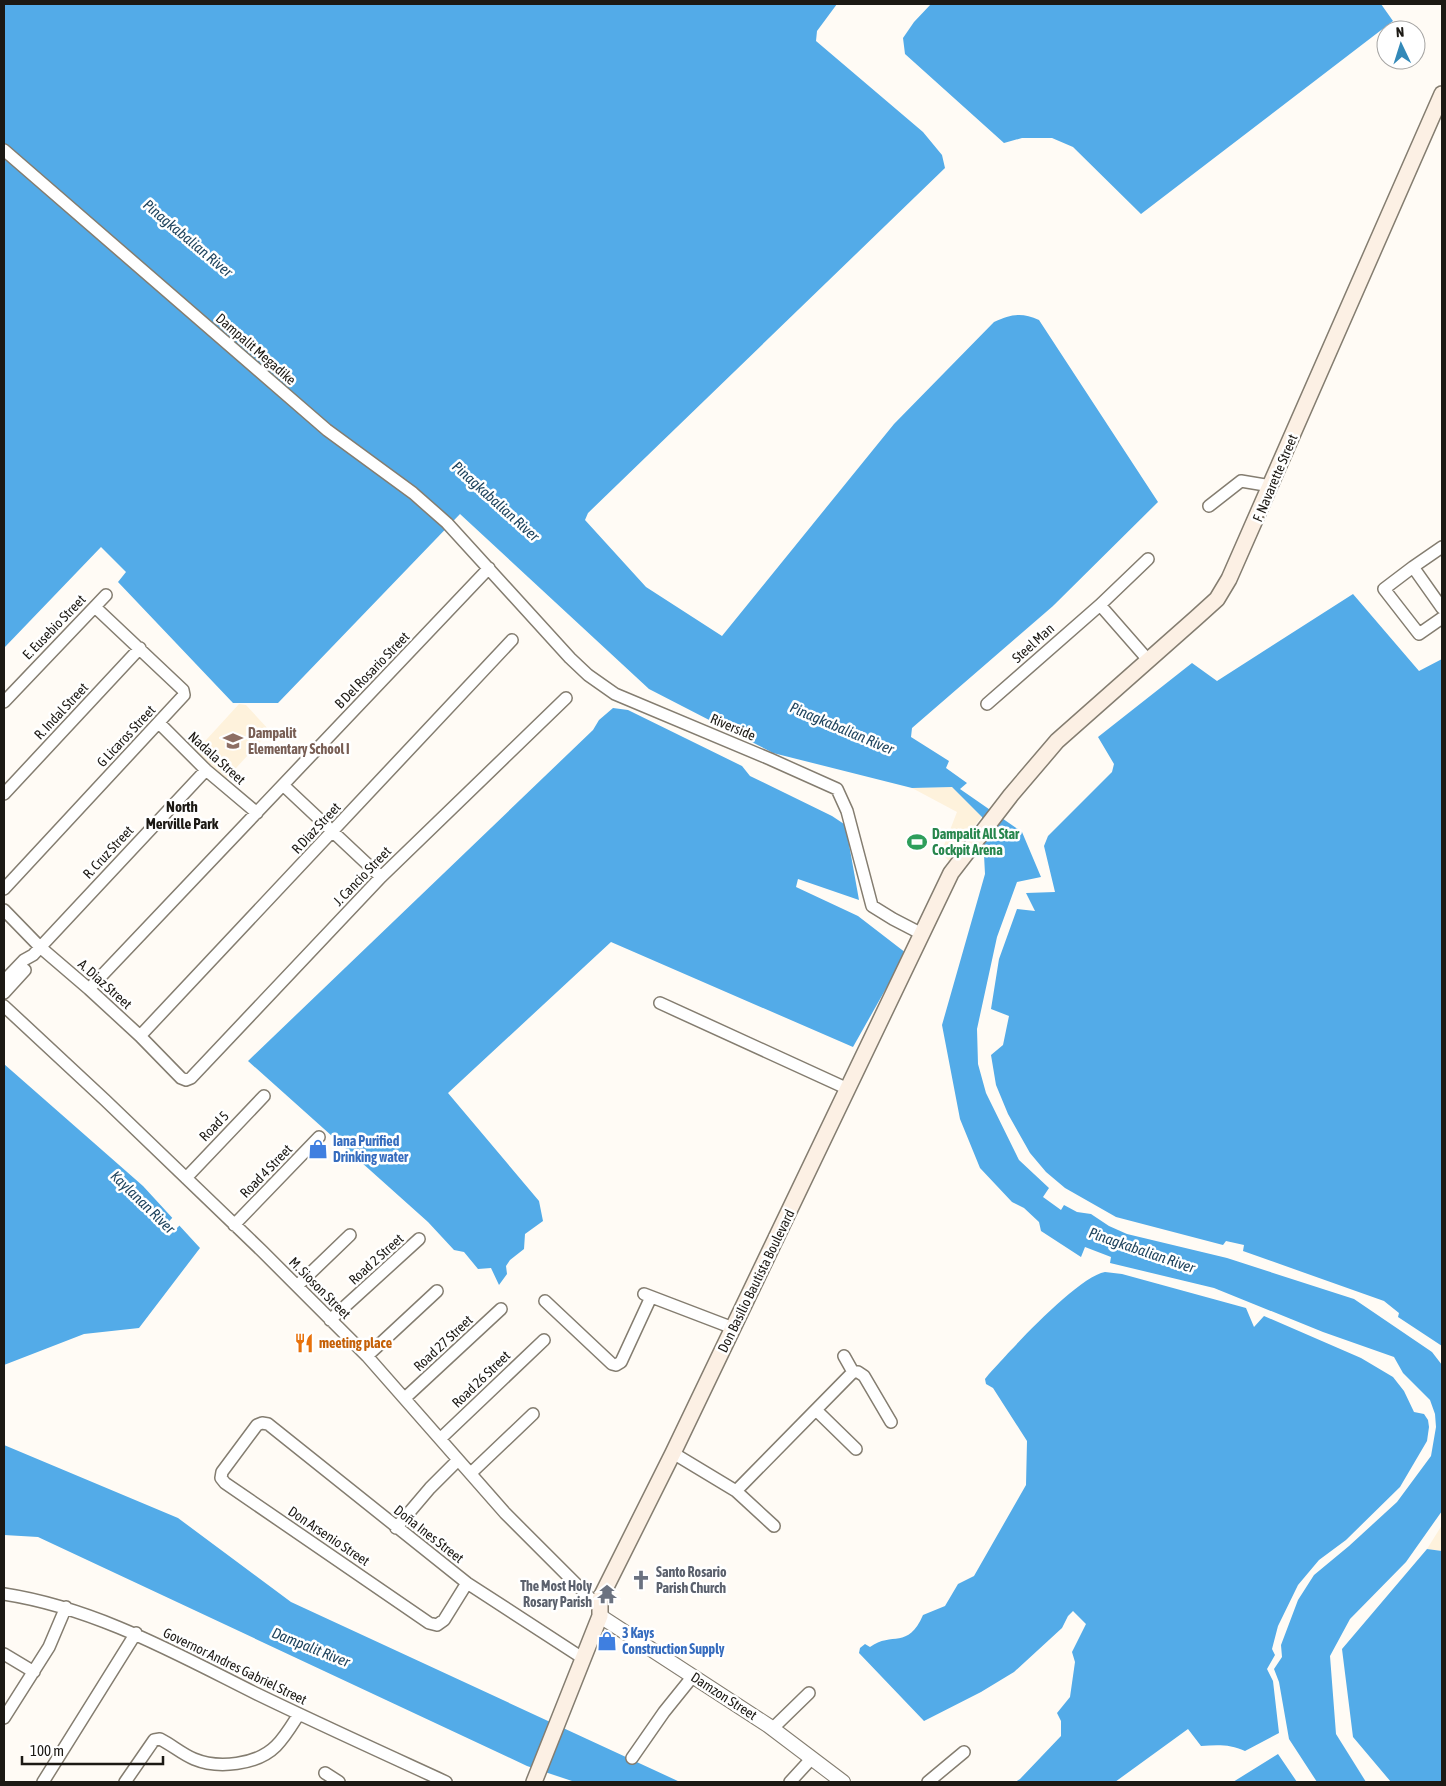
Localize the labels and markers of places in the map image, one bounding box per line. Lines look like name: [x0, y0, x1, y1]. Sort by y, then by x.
place label: Dampalit Elementary School I: [248, 725, 350, 757]
school or university icon: Dampalit Elementary School I: [222, 730, 244, 752]
place label: Dampalit All Star Cockpit Arena: [932, 826, 1020, 858]
sports icon: Dampalit All Star Cockpit Arena: [906, 831, 928, 853]
place label: Iana Purified Drinking water: [333, 1133, 409, 1165]
shop icon: Iana Purified Drinking water: [307, 1138, 329, 1160]
restaurant icon: meeting place: [293, 1332, 315, 1354]
place label: meeting place: [319, 1335, 392, 1351]
place label: Santo Rosario Parish Church: [656, 1564, 727, 1596]
church icon: Santo Rosario Parish Church: [630, 1569, 652, 1591]
place label: The Most Holy Rosary Parish: [520, 1578, 592, 1610]
temple icon: The Most Holy Rosary Parish: [596, 1583, 618, 1605]
place label: 3 Kays Construction Supply: [622, 1625, 725, 1657]
shop icon: 3 Kays Construction Supply: [596, 1630, 618, 1652]

